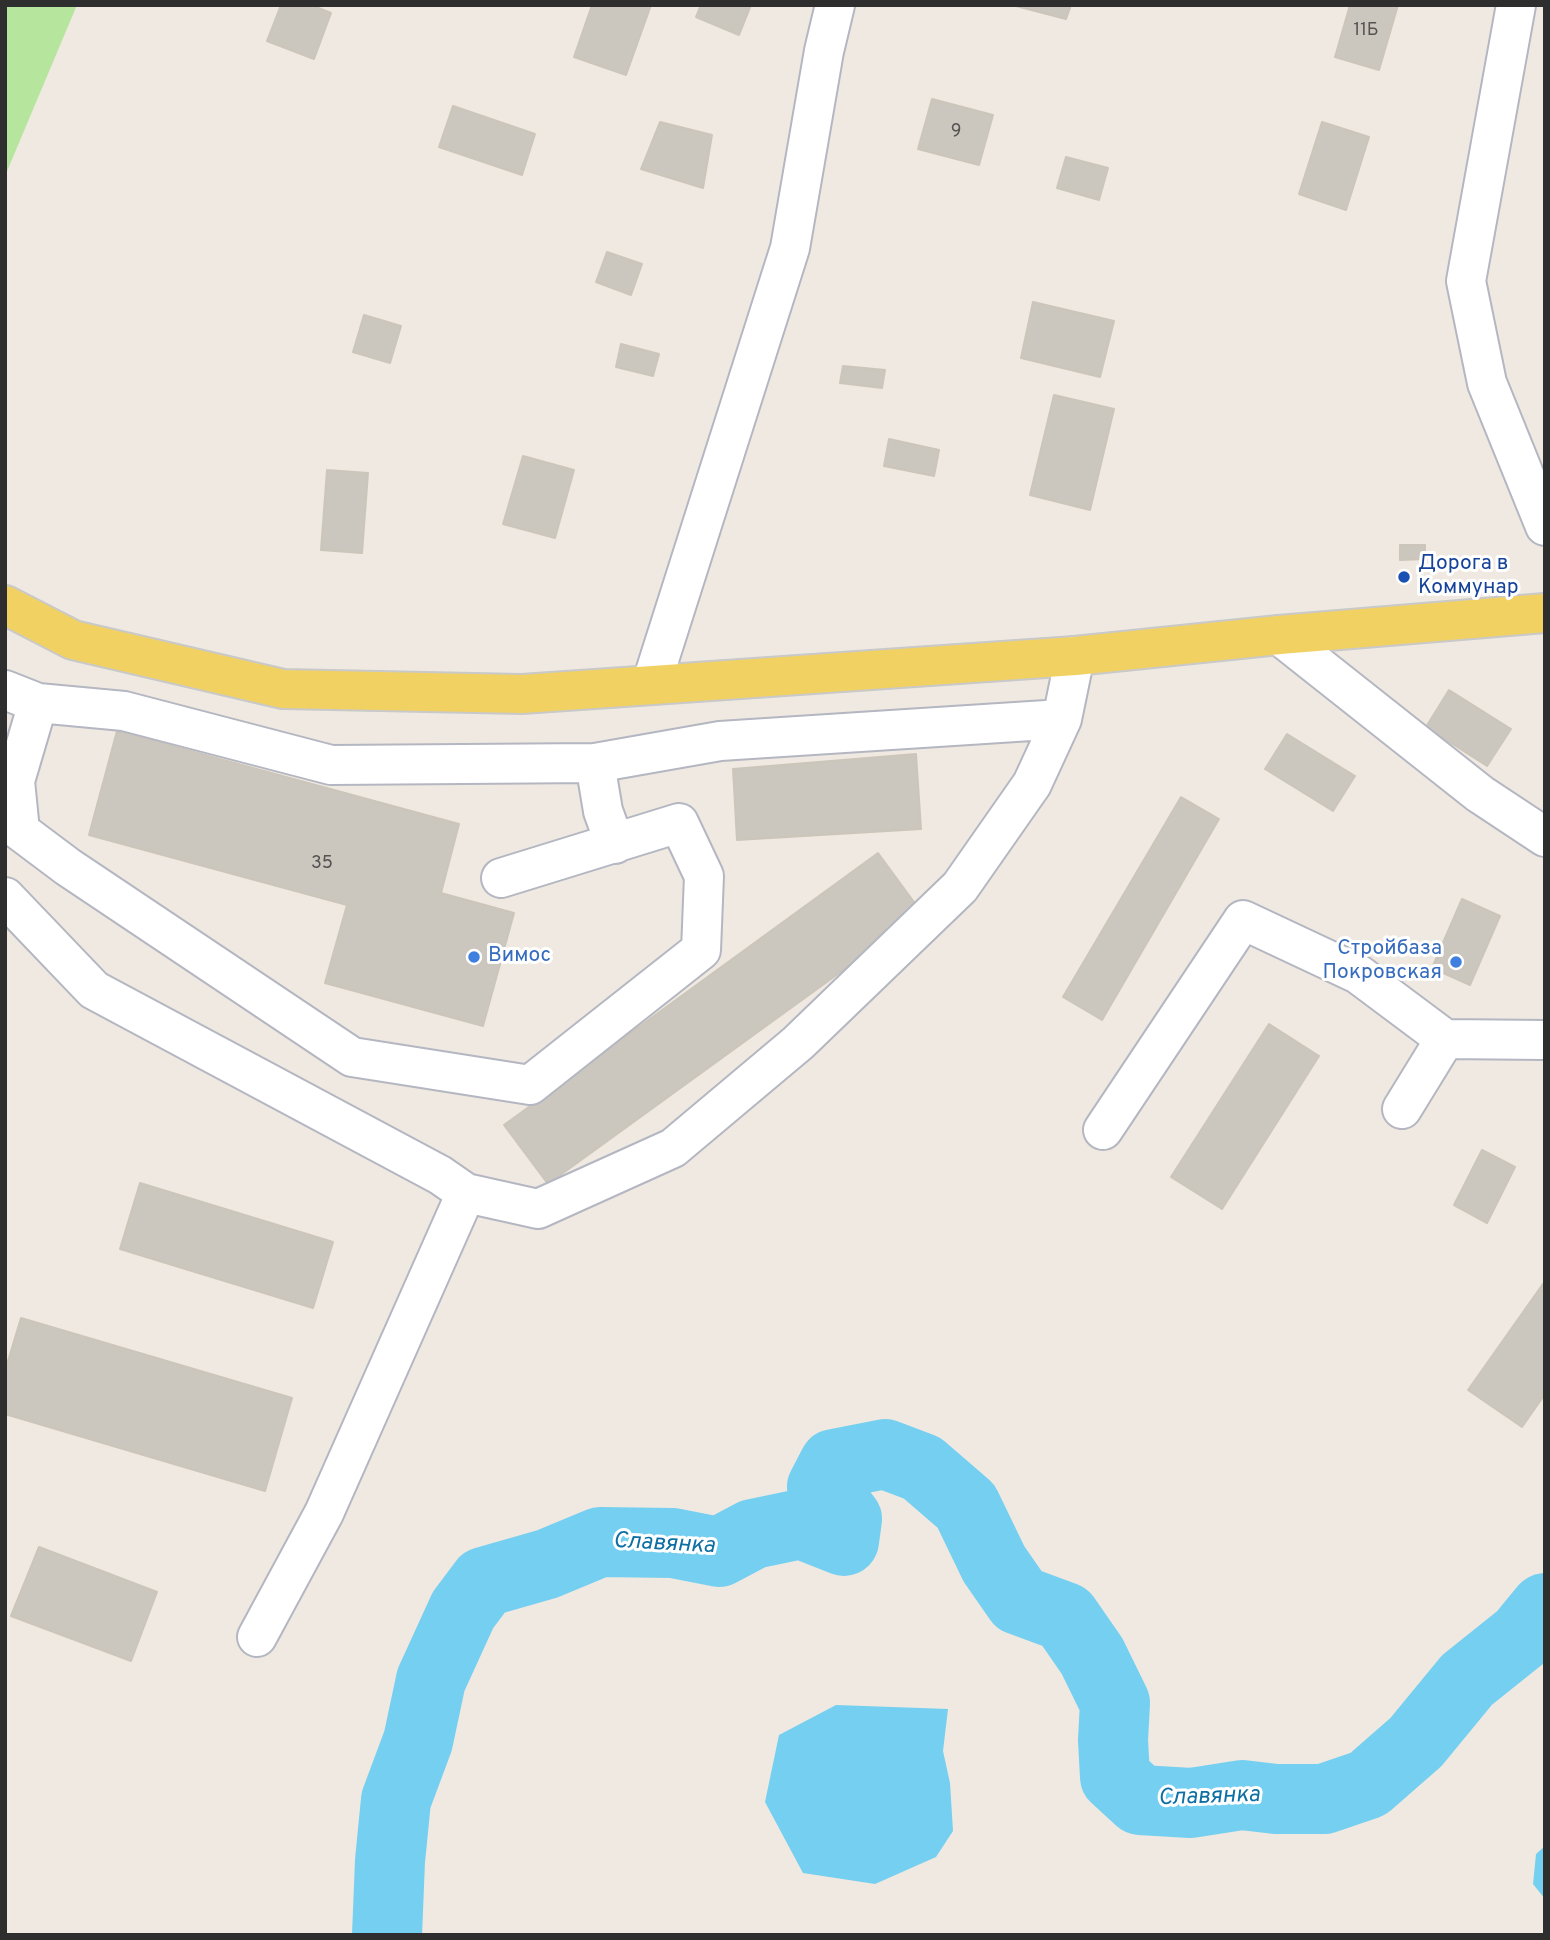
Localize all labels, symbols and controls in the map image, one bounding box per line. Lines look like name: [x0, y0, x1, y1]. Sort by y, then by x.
house number: 11Б: [1353, 20, 1379, 42]
house number: 9: [951, 121, 961, 143]
place label: Дорога в Коммунар: [1418, 552, 1519, 602]
marker: Дорога в Коммунар: [1396, 569, 1412, 585]
house number: 35: [311, 853, 333, 875]
place label: Стройбаза Покровская: [1323, 937, 1442, 987]
place label: Вимос: [488, 944, 551, 970]
marker: Вимос: [466, 949, 482, 965]
marker: Стройбаза Покровская: [1448, 954, 1464, 970]
water label: Славянка: [612, 1529, 716, 1561]
water label: Славянка: [1158, 1782, 1260, 1814]

